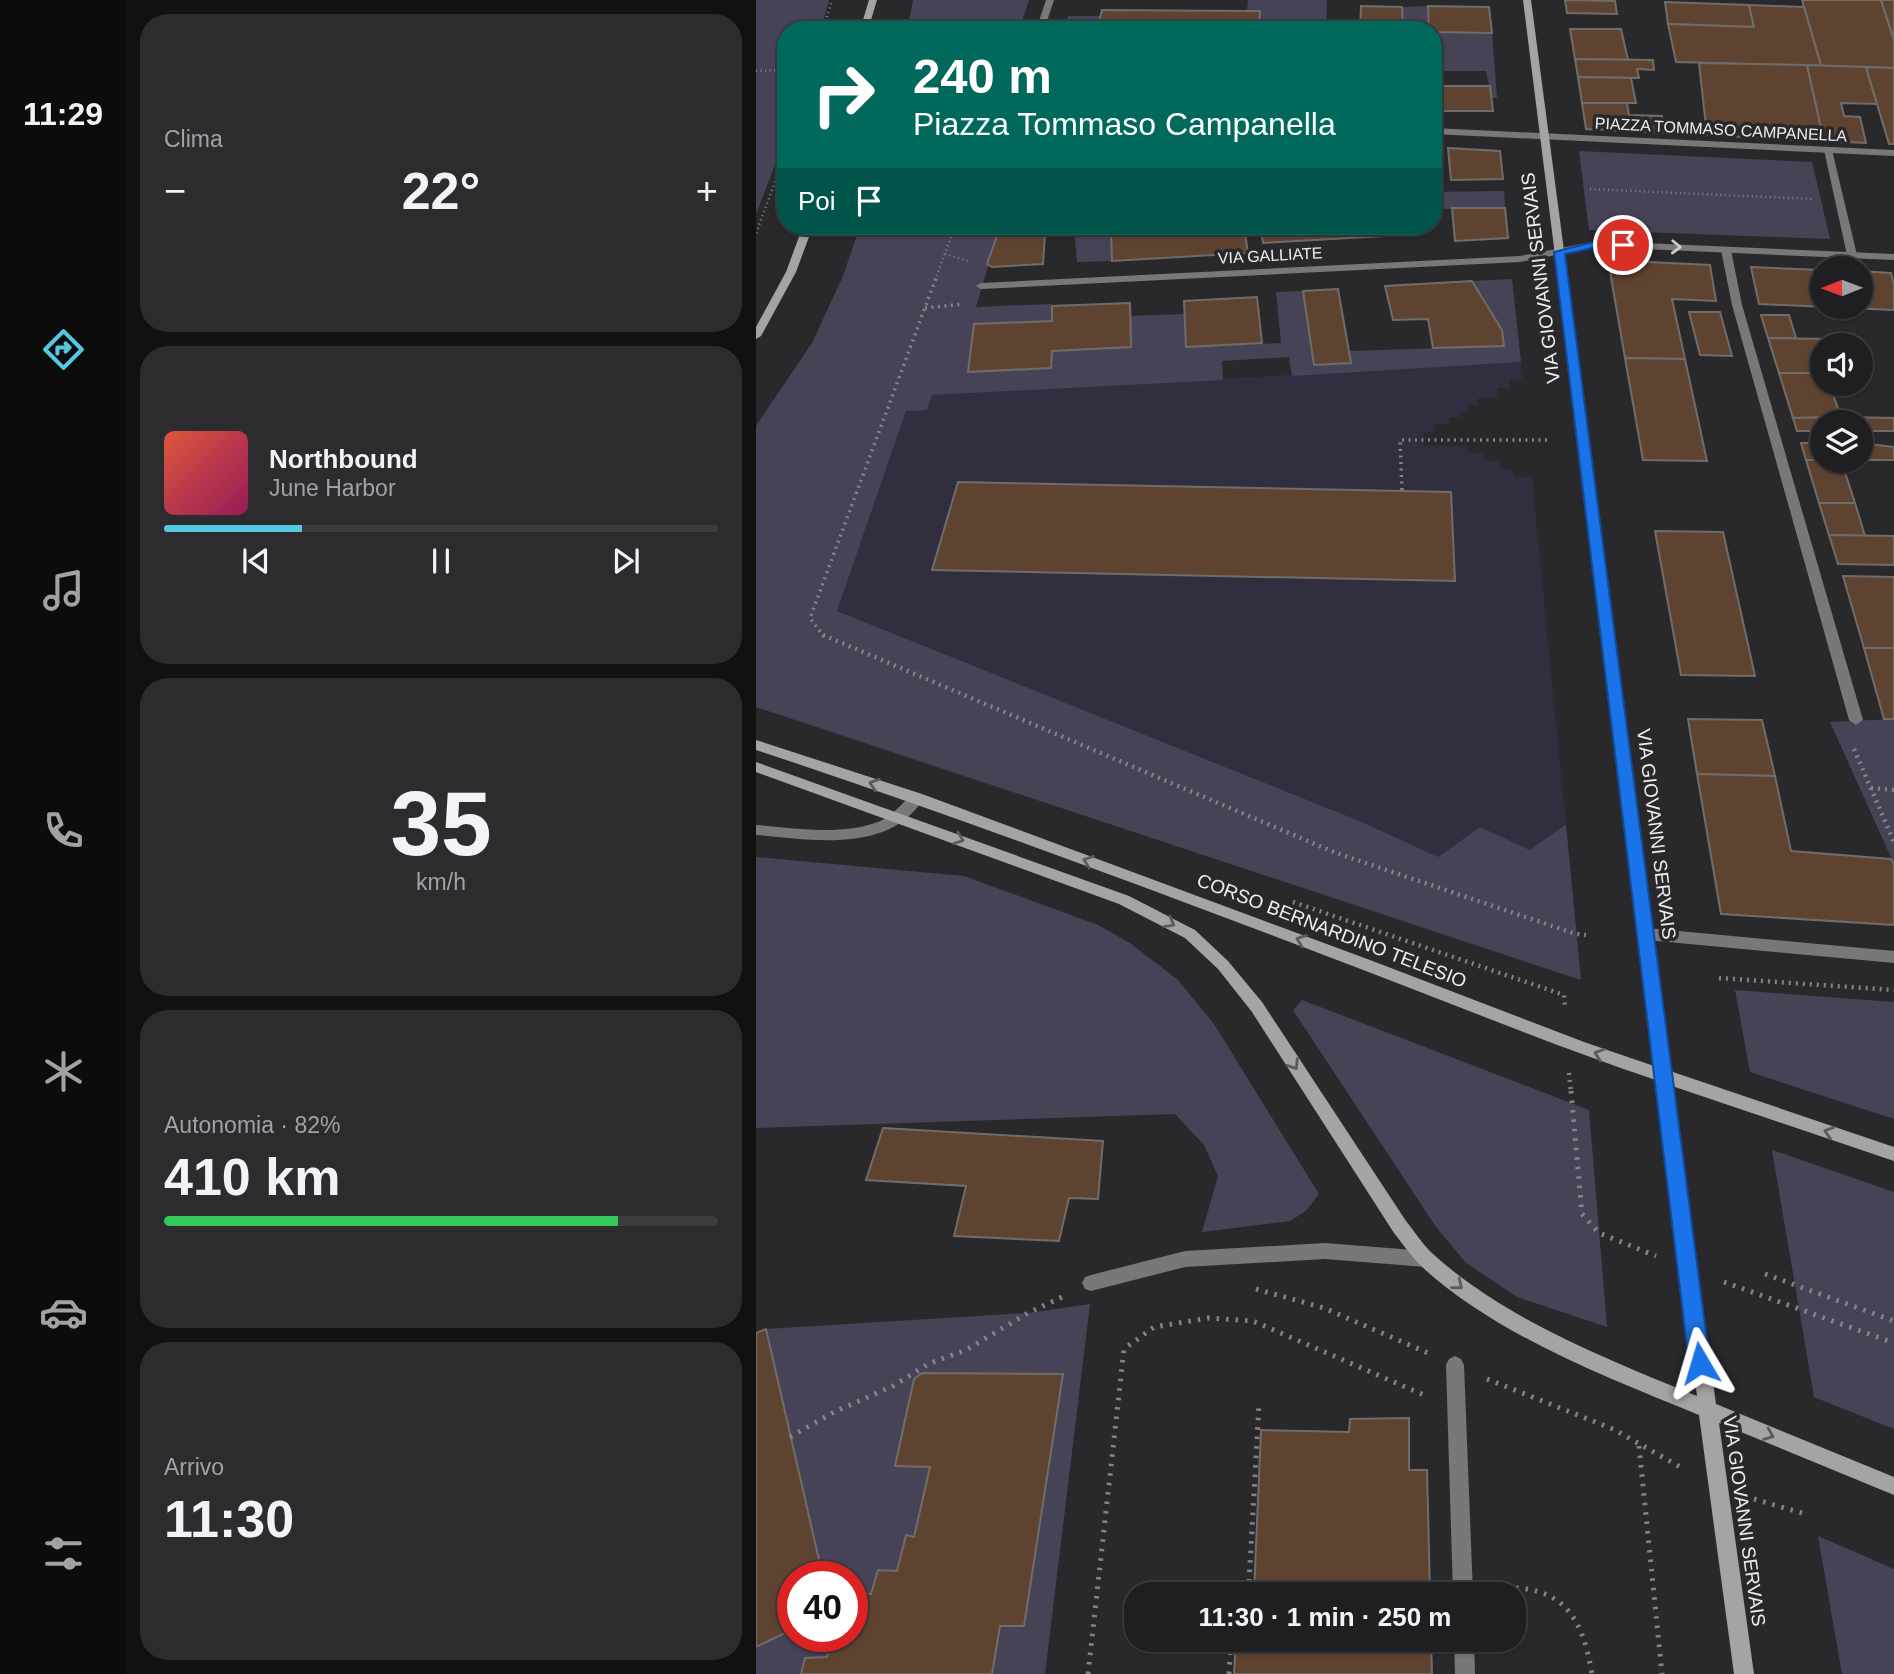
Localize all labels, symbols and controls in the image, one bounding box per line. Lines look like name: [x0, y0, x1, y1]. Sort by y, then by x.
icon: right: [798, 49, 889, 140]
text: 240 m: [913, 49, 1052, 103]
text: 11:29: [23, 96, 103, 132]
text: Piazza Tommaso Campanella: [913, 106, 1336, 142]
street label: PIAZZA TOMMASO CAMPANELLA: [1594, 114, 1848, 145]
text: Clima: [164, 126, 223, 152]
text: 22°: [402, 162, 480, 220]
text: −: [164, 170, 186, 212]
text: +: [696, 170, 718, 212]
street label: VIA GIOVANNI SERVAIS: [1517, 171, 1564, 385]
icon: arrive: [850, 182, 888, 220]
text: Poi: [798, 186, 836, 216]
pin: [1593, 215, 1653, 275]
icon: arrive: [1604, 226, 1642, 264]
one-way arrow: [1671, 240, 1682, 255]
street label: VIA GALLIATE: [1217, 244, 1323, 267]
north arrow: [1810, 256, 1872, 318]
map controls: [1810, 256, 1873, 473]
icon: directions: [39, 325, 88, 374]
button: sound: [1810, 333, 1873, 396]
button: layers: [1810, 410, 1873, 473]
text: Northbound: [269, 444, 418, 474]
text: June Harbor: [269, 475, 396, 501]
icon: previous: [237, 542, 275, 580]
icon: pause: [422, 542, 460, 580]
icon: next: [607, 542, 645, 580]
icon: music: [39, 566, 88, 615]
street label: VIA GIOVANNI SERVAIS: [1633, 727, 1680, 941]
text: 35: [390, 773, 492, 874]
one-way arrow: [868, 778, 880, 792]
icon: phone: [39, 806, 88, 855]
one-way arrow: [952, 831, 964, 845]
one-way arrow: [1082, 855, 1094, 869]
text: km/h: [416, 869, 466, 895]
street label: CORSO BERNARDINO TELESIO: [1194, 869, 1469, 992]
one-way arrow: [1163, 915, 1175, 928]
one-way arrow: [1295, 934, 1307, 948]
icon: climate: [39, 1047, 88, 1096]
one-way arrow: [1594, 1048, 1606, 1062]
one-way arrow: [1285, 1057, 1298, 1070]
text: Autonomia · 82%: [164, 1112, 340, 1138]
one-way arrow: [1824, 1126, 1836, 1140]
text: 410 km: [164, 1148, 340, 1206]
one-way arrow: [1450, 1277, 1463, 1289]
icon: car: [39, 1288, 88, 1337]
position arrow: [1663, 1326, 1737, 1400]
street label: VIA GIOVANNI SERVAIS: [1719, 1415, 1770, 1628]
one-way arrow: [1761, 1427, 1774, 1441]
text: Arrivo: [164, 1454, 224, 1480]
text: 11:30: [164, 1490, 294, 1548]
icon: filters: [39, 1529, 88, 1578]
speed limit sign: 40: [777, 1561, 868, 1652]
text: 11:30 · 1 min · 250 m: [1199, 1602, 1451, 1632]

